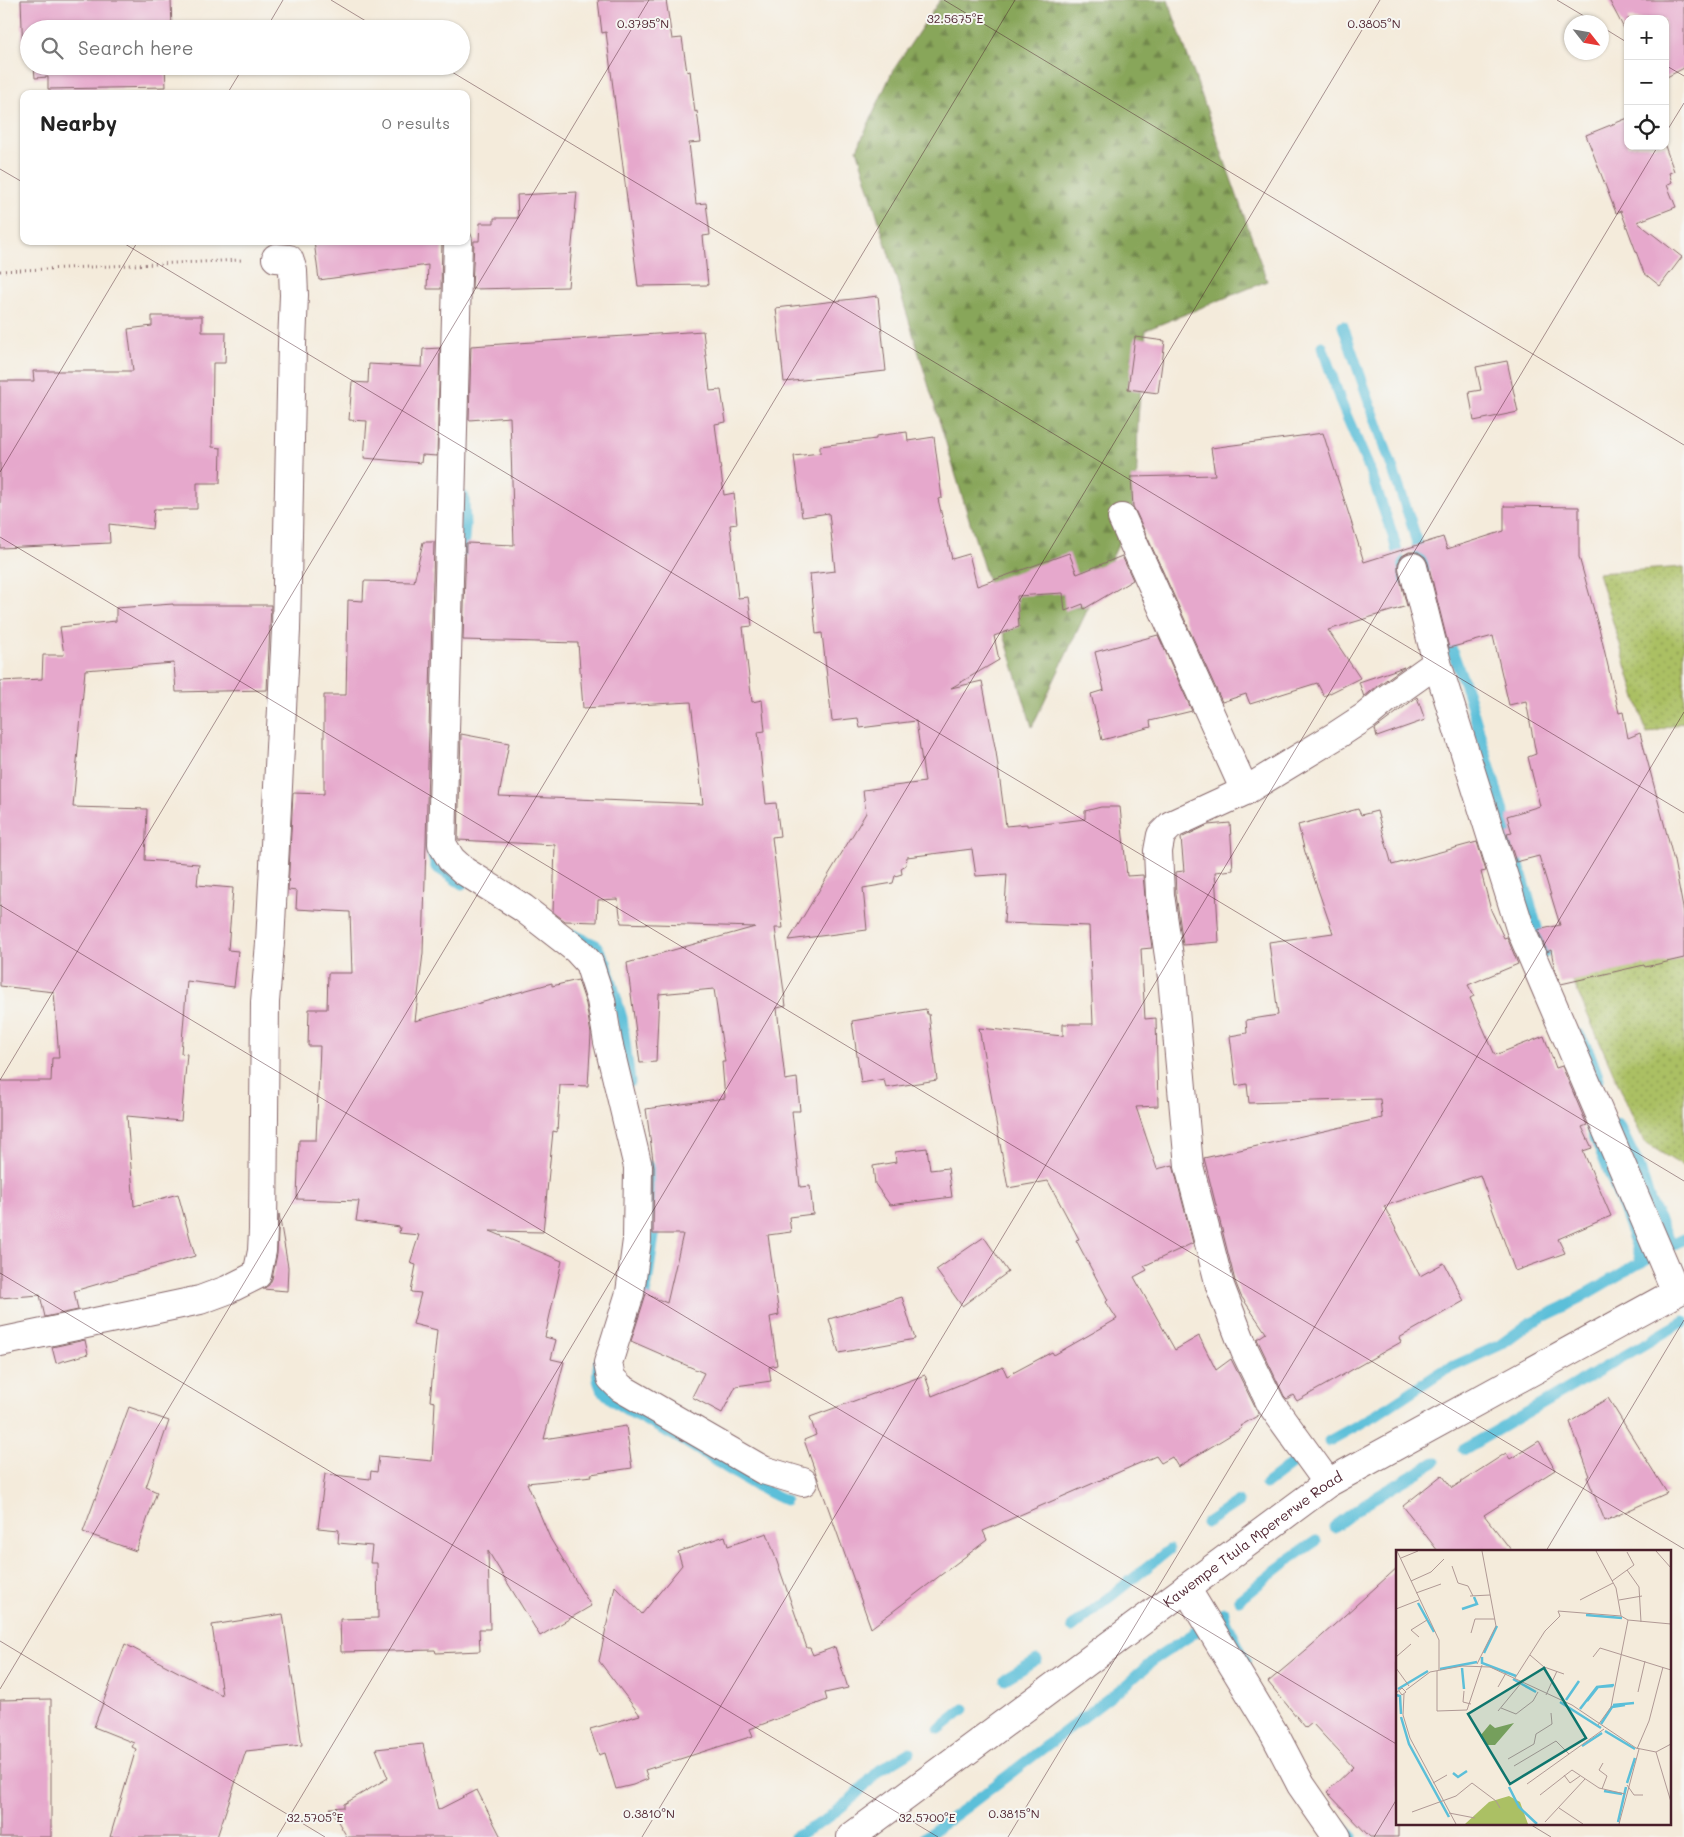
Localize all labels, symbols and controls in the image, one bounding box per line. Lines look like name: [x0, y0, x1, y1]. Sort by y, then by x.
text: 32.5675°E: [927, 10, 983, 26]
text: 0.3795°N: [617, 15, 669, 31]
text: 0.3805°N: [1347, 15, 1401, 31]
north arrow: [1564, 15, 1609, 60]
map controls: [1624, 15, 1669, 150]
button: +: [1624, 15, 1669, 60]
search box: [20, 20, 470, 75]
icon: search: [38, 34, 66, 62]
text: Search here: [78, 35, 194, 60]
button: −: [1624, 60, 1669, 105]
button: locate: [1624, 105, 1669, 150]
text: Nearby: [40, 109, 117, 136]
text: 0 results: [382, 112, 450, 133]
street label: Kawempe Ttula Mpererwe Road: [1159, 1467, 1346, 1611]
inset map: [1396, 1550, 1672, 1824]
text: 0.3810°N: [623, 1805, 675, 1821]
text: 0.3815°N: [988, 1805, 1040, 1821]
text: 32.5705°E: [287, 1809, 344, 1825]
text: 32.5700°E: [898, 1809, 956, 1825]

